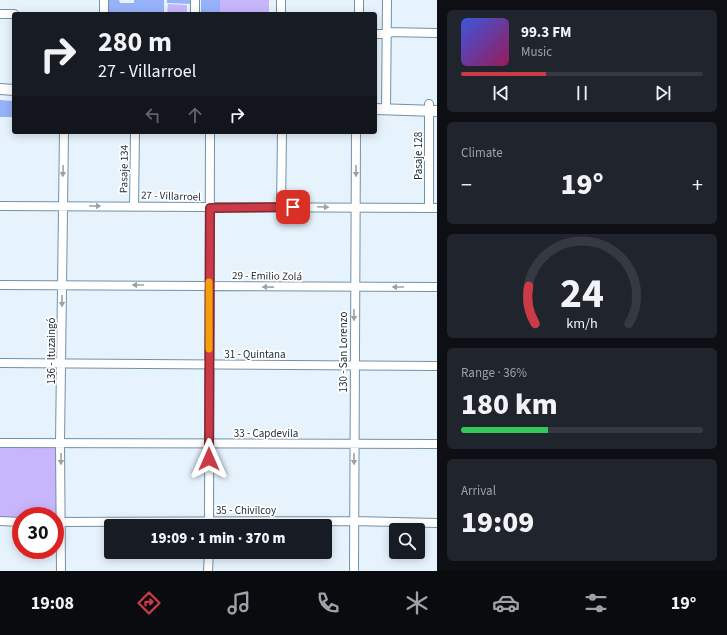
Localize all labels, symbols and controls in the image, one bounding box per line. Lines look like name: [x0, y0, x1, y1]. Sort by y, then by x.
text: 280 m: [98, 22, 172, 62]
text: 99.3 FM: [521, 22, 572, 43]
icon: right: [32, 28, 84, 80]
text: Music: [521, 43, 552, 61]
text: 27 - Villarroel: [98, 59, 196, 84]
icon: previous: [490, 82, 512, 104]
icon: pause: [571, 82, 593, 104]
icon: next: [652, 82, 674, 104]
icon: left: [142, 104, 164, 126]
icon: ahead: [184, 104, 206, 126]
icon: right: [226, 104, 248, 126]
street label: Pasaje 128: [411, 131, 426, 180]
street label: Pasaje 134: [116, 144, 132, 193]
text: Climate: [461, 144, 503, 162]
text: 19°: [560, 163, 604, 206]
one-way arrow: [60, 165, 66, 178]
one-way arrow: [353, 165, 359, 178]
text: −: [461, 169, 472, 201]
text: +: [692, 169, 703, 201]
street label: 27 - Villarroel: [141, 187, 201, 205]
pin: [276, 190, 310, 224]
icon: arrive: [282, 196, 304, 218]
one-way arrow: [89, 203, 102, 209]
one-way arrow: [317, 204, 329, 211]
text: 24: [560, 263, 604, 323]
street label: 29 - Emilio Zolá: [232, 268, 302, 284]
one-way arrow: [131, 282, 144, 288]
one-way arrow: [262, 283, 274, 290]
one-way arrow: [391, 284, 404, 290]
one-way arrow: [59, 295, 65, 308]
one-way arrow: [351, 309, 357, 322]
street label: 130 - San Lorenzo: [336, 312, 351, 392]
text: km/h: [566, 312, 598, 333]
street label: 136 - Ituzaingó: [44, 318, 59, 384]
street label: 31 - Quintana: [224, 347, 286, 362]
text: Range · 36%: [461, 364, 527, 382]
text: 180 km: [461, 383, 558, 426]
street label: 33 - Capdevila: [234, 426, 298, 441]
position arrow: [188, 438, 230, 480]
one-way arrow: [57, 453, 64, 465]
one-way arrow: [351, 453, 357, 466]
text: Arrival: [461, 482, 496, 500]
text: 19:09: [461, 501, 534, 544]
street label: 35 - Chivilcoy: [216, 503, 276, 518]
speed limit sign: 30: [12, 507, 64, 559]
map controls: [389, 523, 425, 559]
button: search: [389, 523, 425, 559]
text: 19:09 · 1 min · 370 m: [151, 528, 285, 549]
icon: directions: [135, 589, 163, 617]
icon: music: [225, 589, 253, 617]
icon: phone: [314, 589, 342, 617]
icon: climate: [403, 589, 431, 617]
icon: car: [492, 589, 520, 617]
icon: filters: [582, 589, 610, 617]
text: 19:08: [31, 591, 74, 616]
text: 19°: [671, 591, 696, 616]

